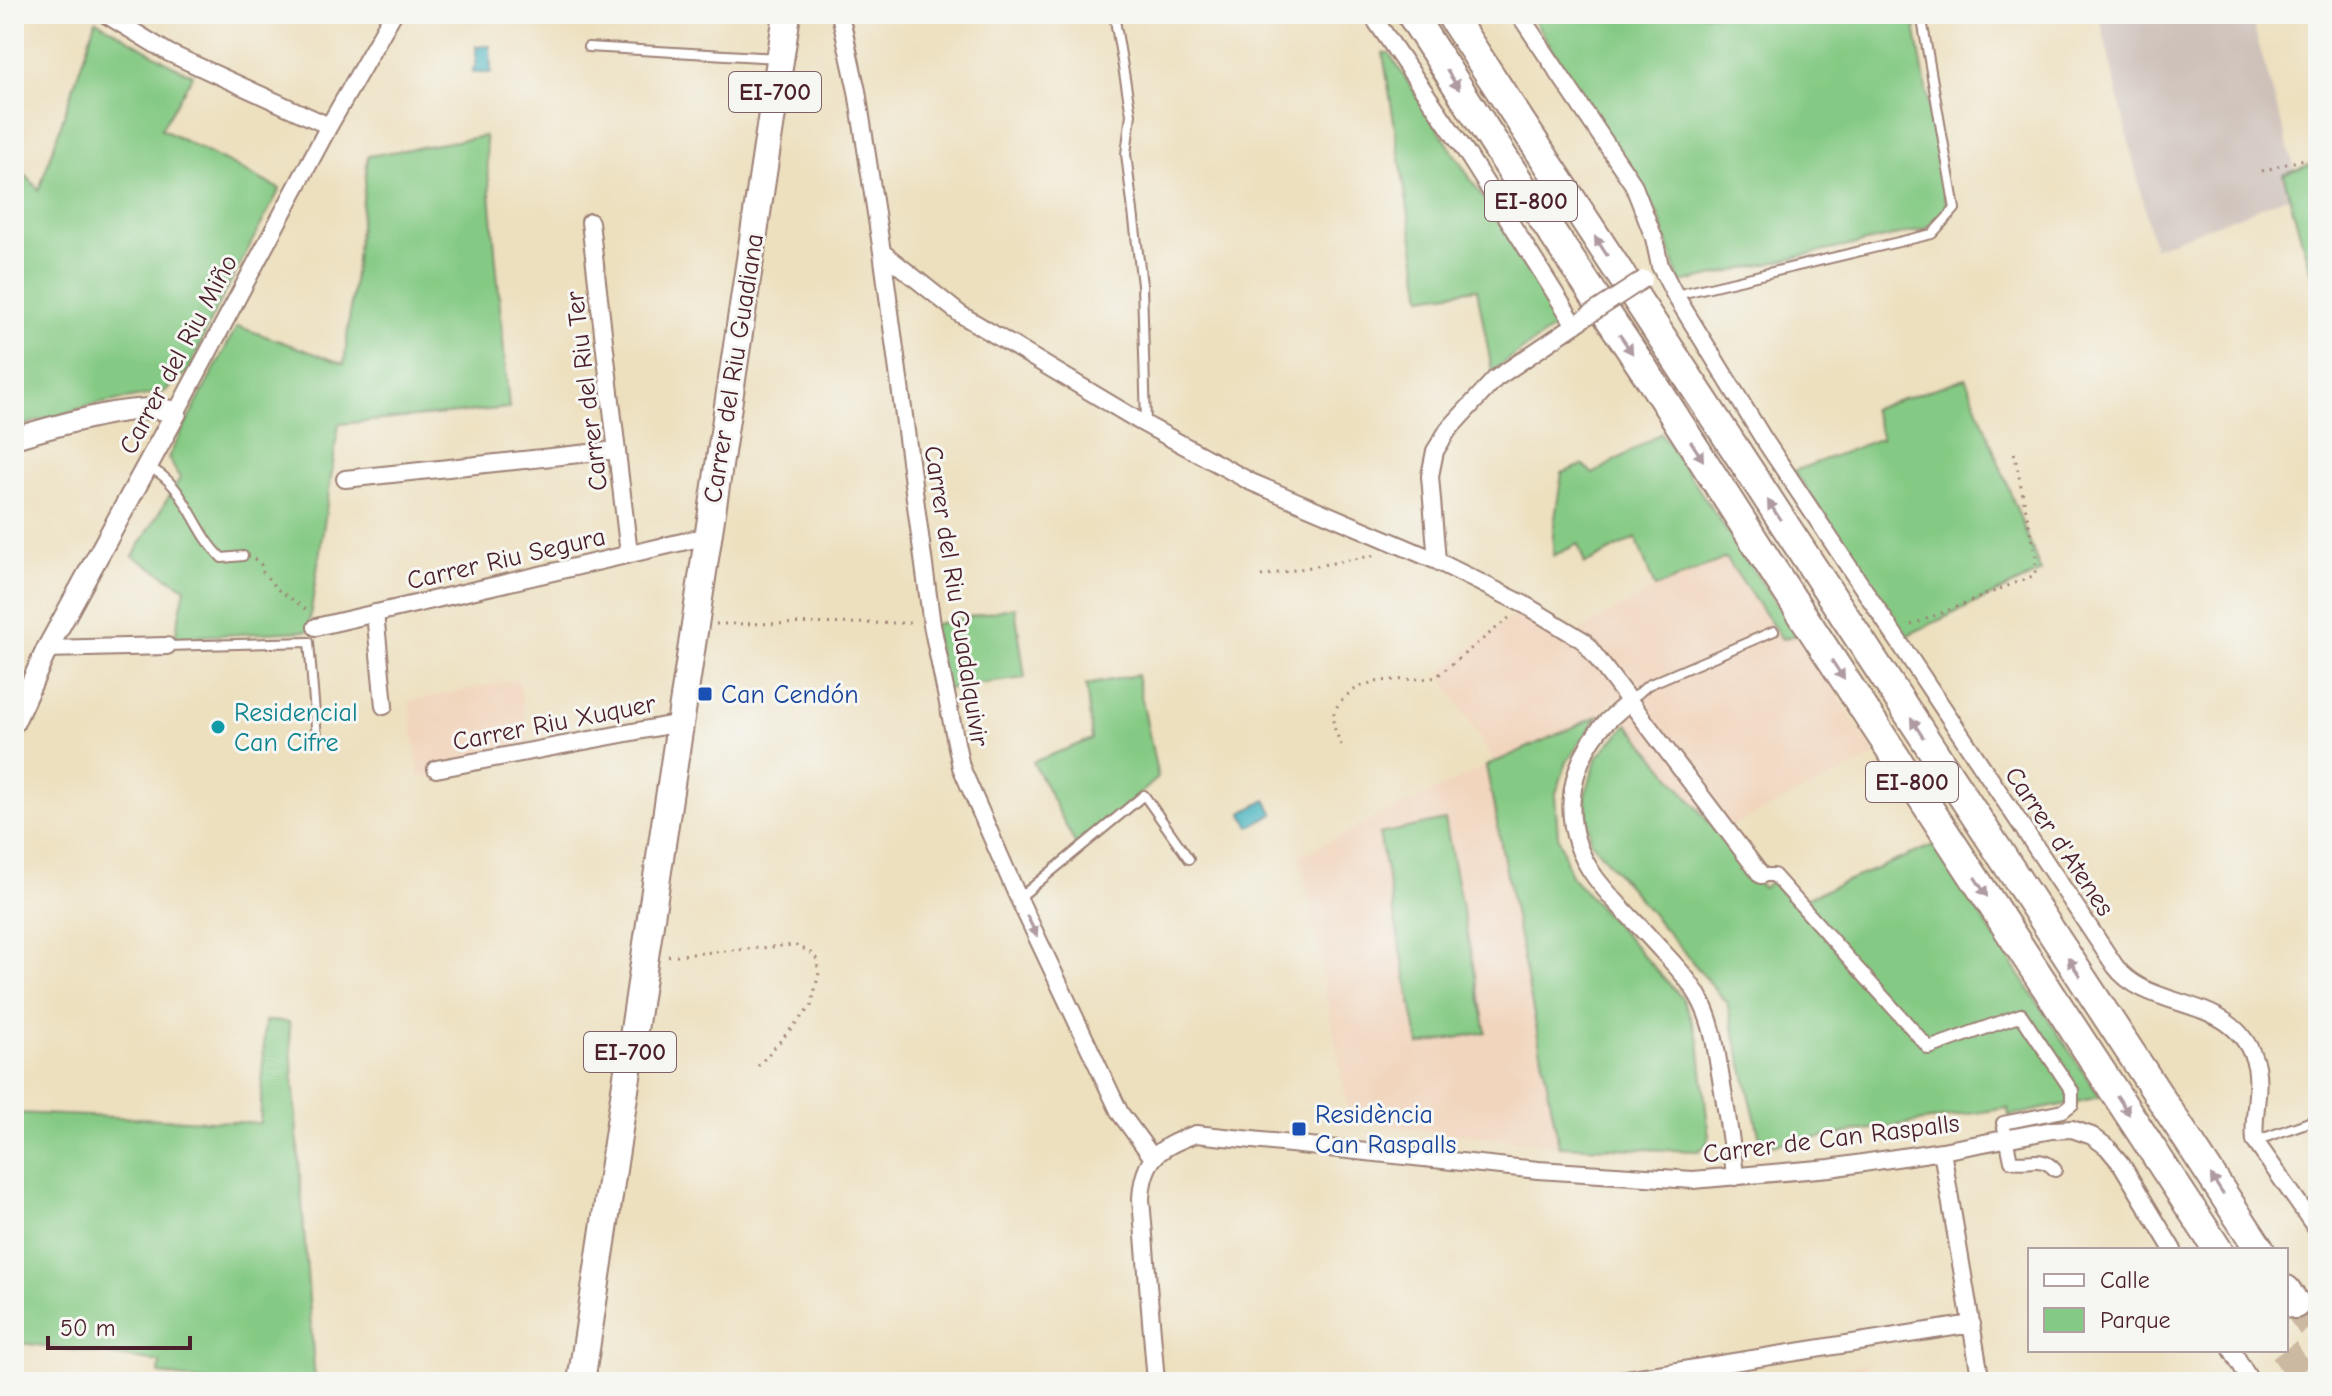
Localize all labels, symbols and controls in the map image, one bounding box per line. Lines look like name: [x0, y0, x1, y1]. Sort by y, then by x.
one-way arrow: [1445, 69, 1460, 90]
road number: EI-700: [729, 72, 821, 112]
road number: EI-800: [1485, 181, 1577, 221]
street label: Carrer del Riu Guadiana: [698, 231, 770, 505]
one-way arrow: [1595, 235, 1609, 257]
street label: Carrer del Riu Miño: [114, 249, 244, 459]
street label: Carrer del Riu Ter: [560, 289, 614, 492]
one-way arrow: [1619, 333, 1634, 354]
one-way arrow: [1689, 441, 1704, 462]
street label: Carrer del Riu Guadalquivir: [917, 444, 995, 749]
one-way arrow: [1767, 500, 1782, 521]
street label: Carrer Riu Segura: [404, 522, 608, 596]
one-way arrow: [1830, 659, 1845, 680]
place label: Can Cendón: [721, 680, 859, 710]
marker: Can Cendón: [696, 685, 714, 703]
street label: Carrer Riu Xuquer: [450, 688, 659, 757]
place label: Residencial Can Cifre: [234, 698, 358, 758]
one-way arrow: [1910, 717, 1925, 738]
marker: Residencial Can Cifre: [209, 718, 227, 736]
street label: Carrer d'Atenes: [1998, 761, 2120, 922]
road number: EI-800: [1866, 762, 1958, 802]
one-way arrow: [1973, 876, 1987, 898]
one-way arrow: [1025, 914, 1039, 937]
one-way arrow: [2067, 957, 2082, 978]
road number: EI-700: [584, 1032, 676, 1072]
one-way arrow: [2116, 1094, 2131, 1115]
place label: Residència Can Raspalls: [1315, 1100, 1456, 1160]
street label: Carrer de Can Raspalls: [1701, 1108, 1961, 1170]
marker: Residència Can Raspalls: [1290, 1120, 1308, 1138]
one-way arrow: [2210, 1174, 2225, 1195]
legend: [2028, 1248, 2288, 1352]
text: Calle: [2100, 1266, 2150, 1294]
scale bar: [48, 1300, 190, 1350]
text: Parque: [2100, 1306, 2171, 1334]
text: 50 m: [60, 1314, 116, 1342]

